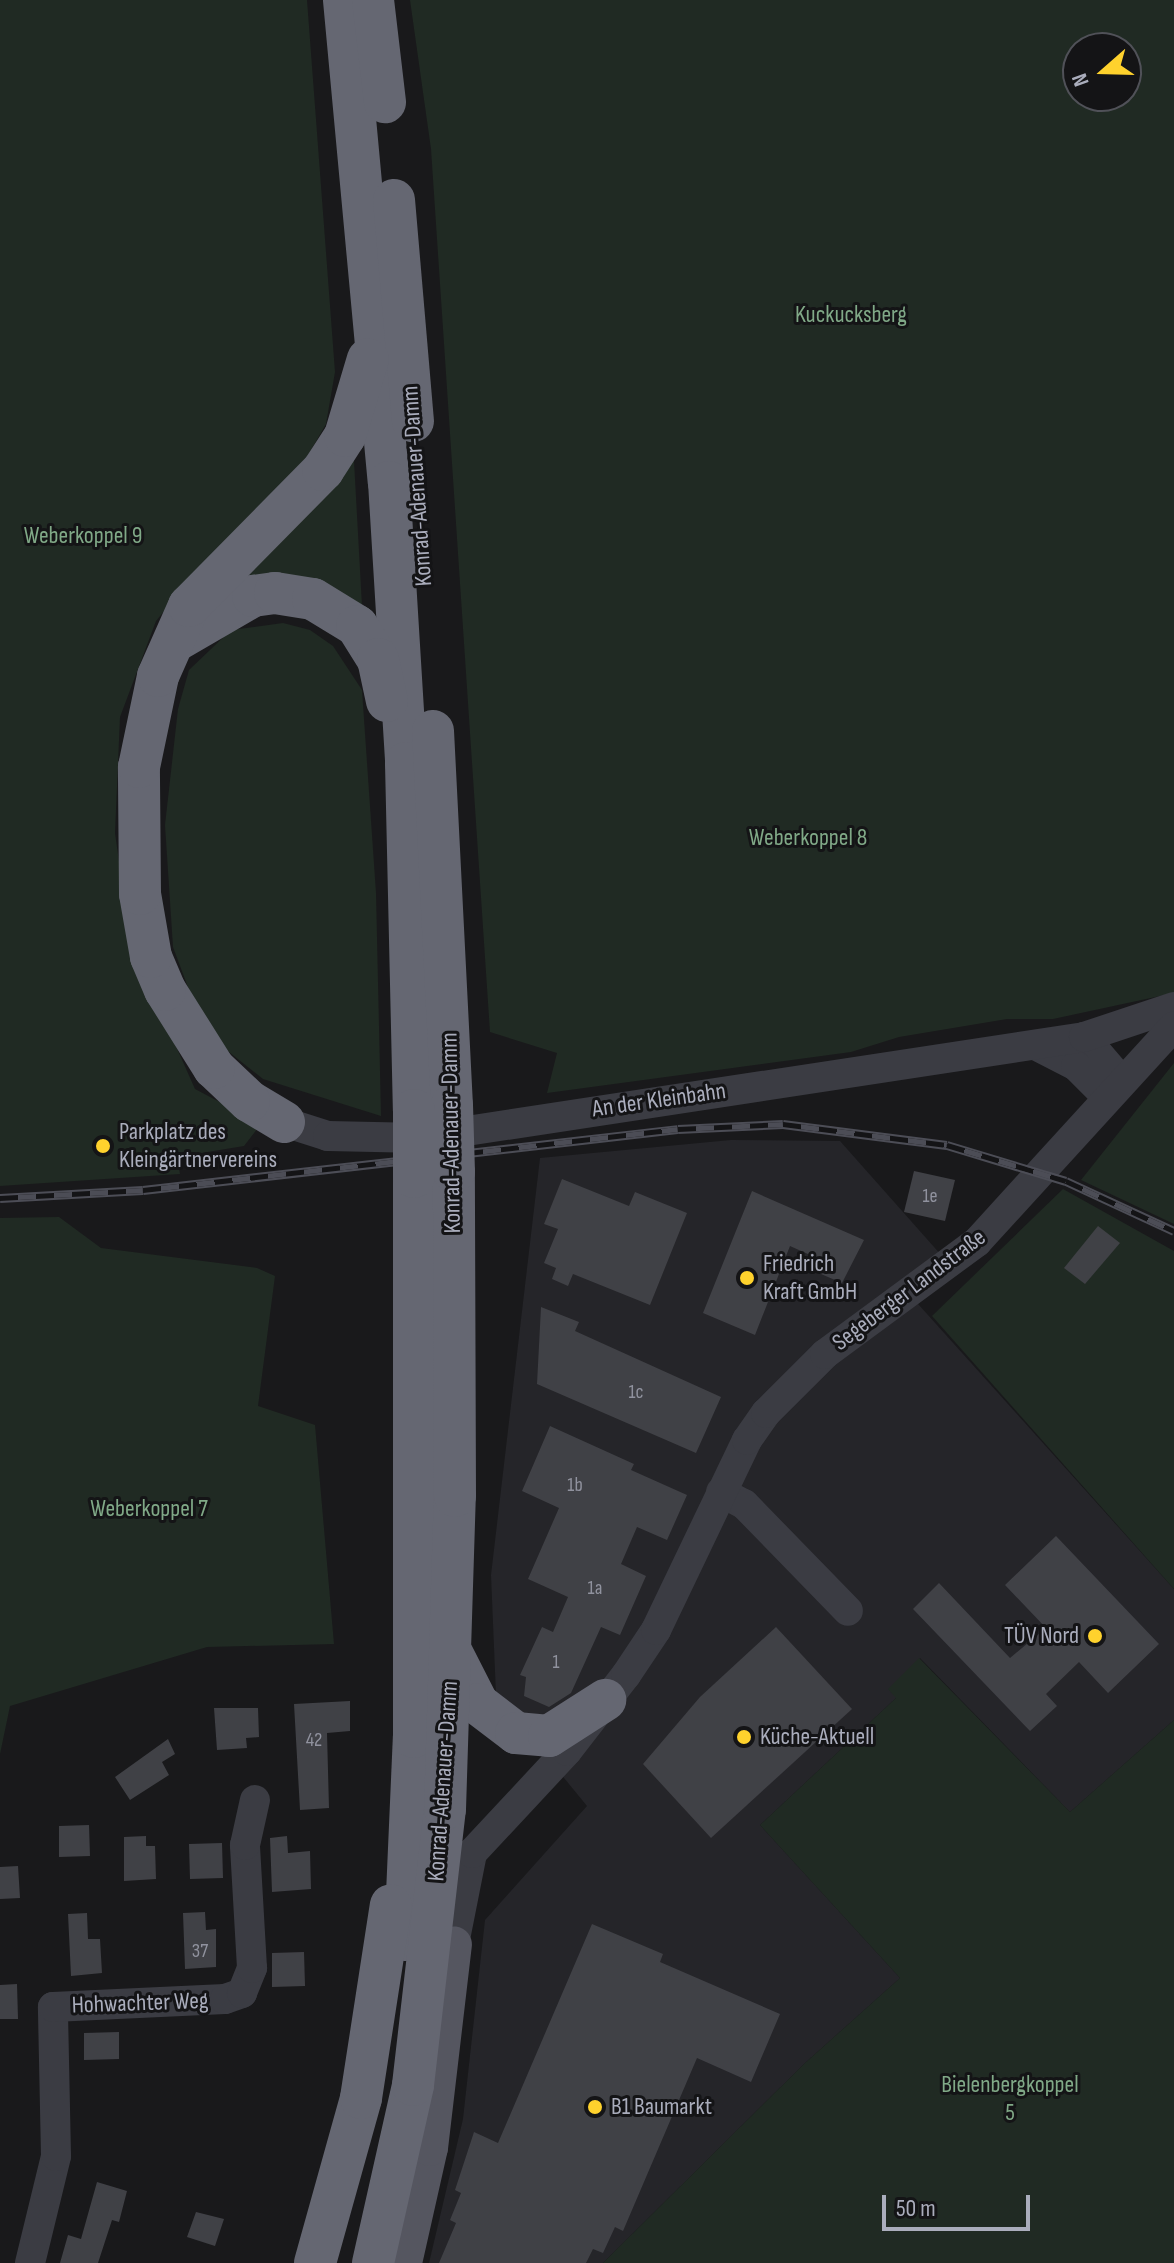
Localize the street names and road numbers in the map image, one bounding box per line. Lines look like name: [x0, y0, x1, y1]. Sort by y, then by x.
street label: Konrad-Adenauer-Damm: [396, 385, 438, 587]
street label: Konrad-Adenauer-Damm: [435, 1032, 467, 1234]
street label: An der Kleinbahn: [590, 1076, 728, 1124]
street label: Segeberger Landstraße: [827, 1223, 991, 1357]
street label: Konrad-Adenauer-Damm: [422, 1680, 464, 1882]
street label: Hohwachter Weg: [71, 1986, 209, 2020]

